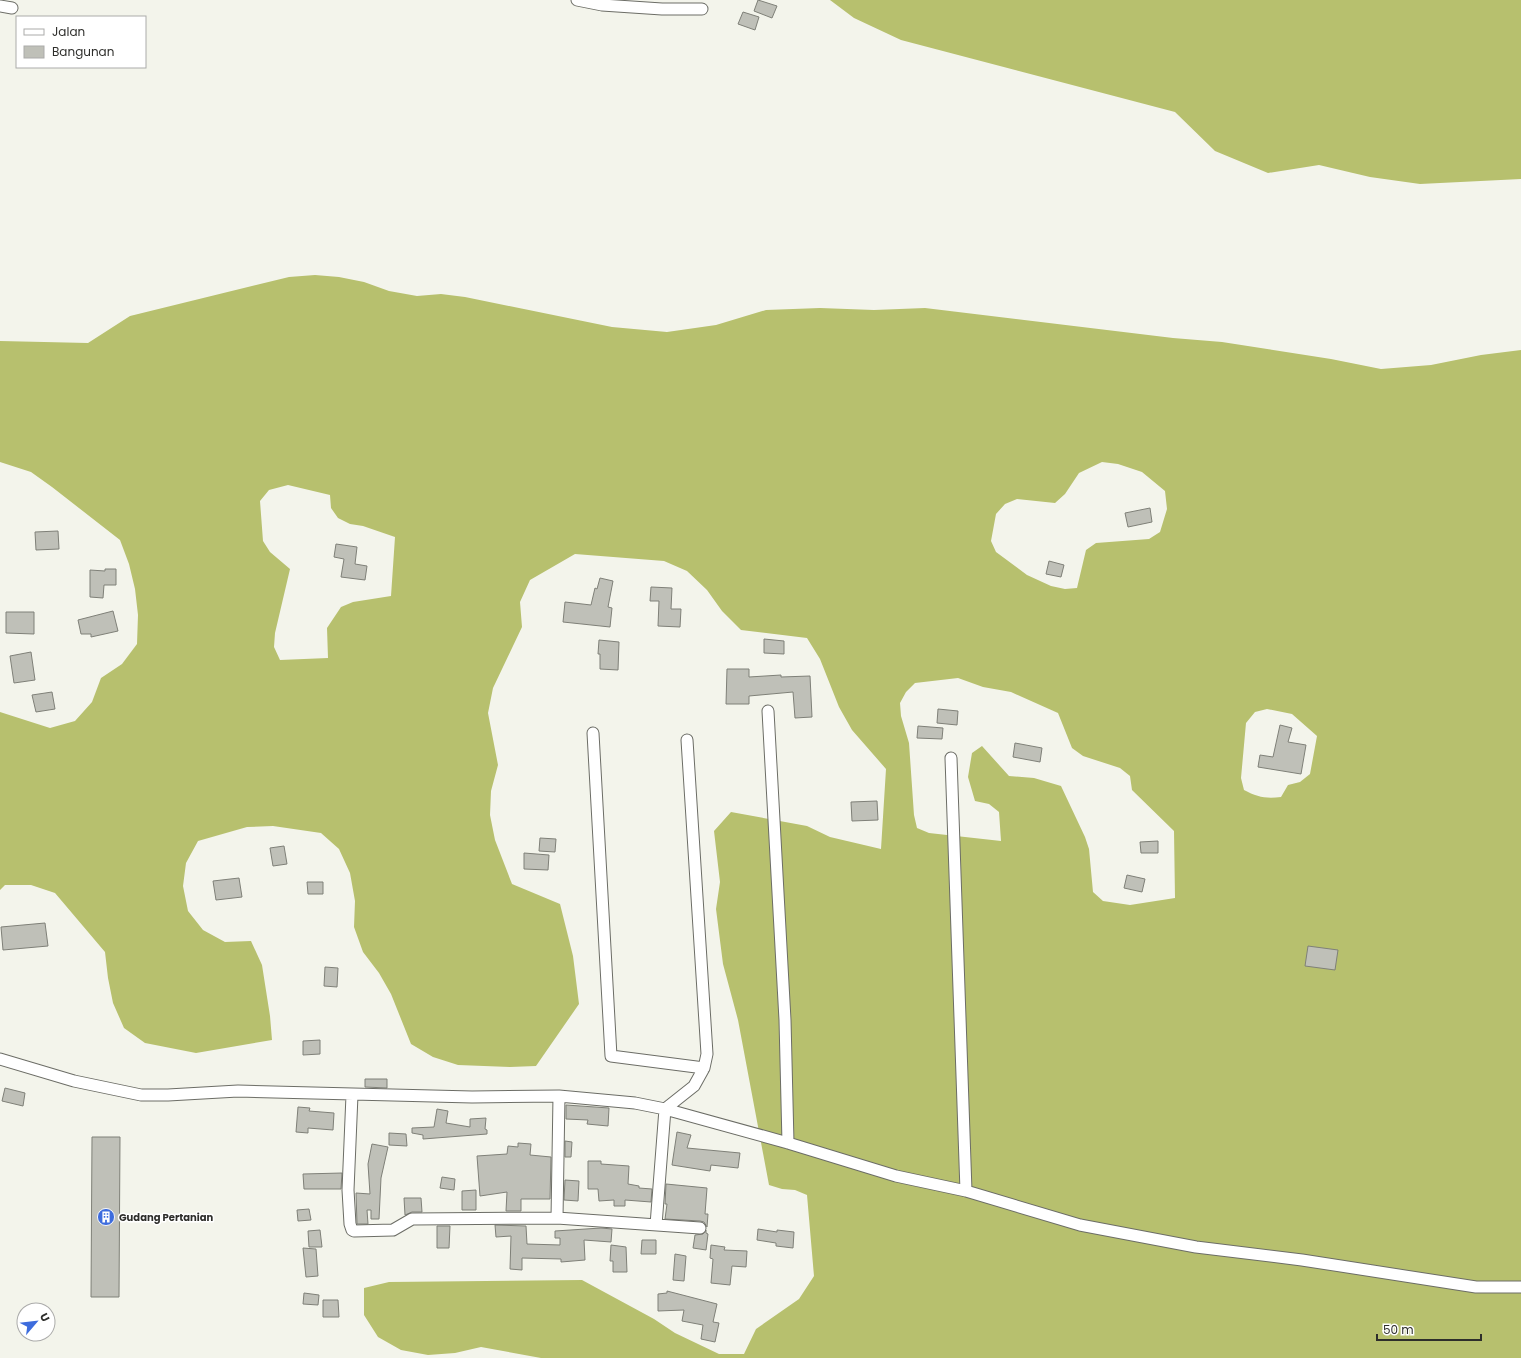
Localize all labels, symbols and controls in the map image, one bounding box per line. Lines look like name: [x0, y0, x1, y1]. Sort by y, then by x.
legend: [16, 16, 146, 68]
text: Jalan: [52, 23, 85, 40]
text: Bangunan: [52, 43, 114, 60]
building icon: Gudang Pertanian: [96, 1207, 116, 1227]
place label: Gudang Pertanian: [119, 1210, 214, 1225]
north arrow: [16, 1302, 56, 1342]
text: U: [36, 1310, 54, 1325]
scale bar: [1377, 1316, 1481, 1342]
text: 50 m: [1383, 1321, 1414, 1338]

